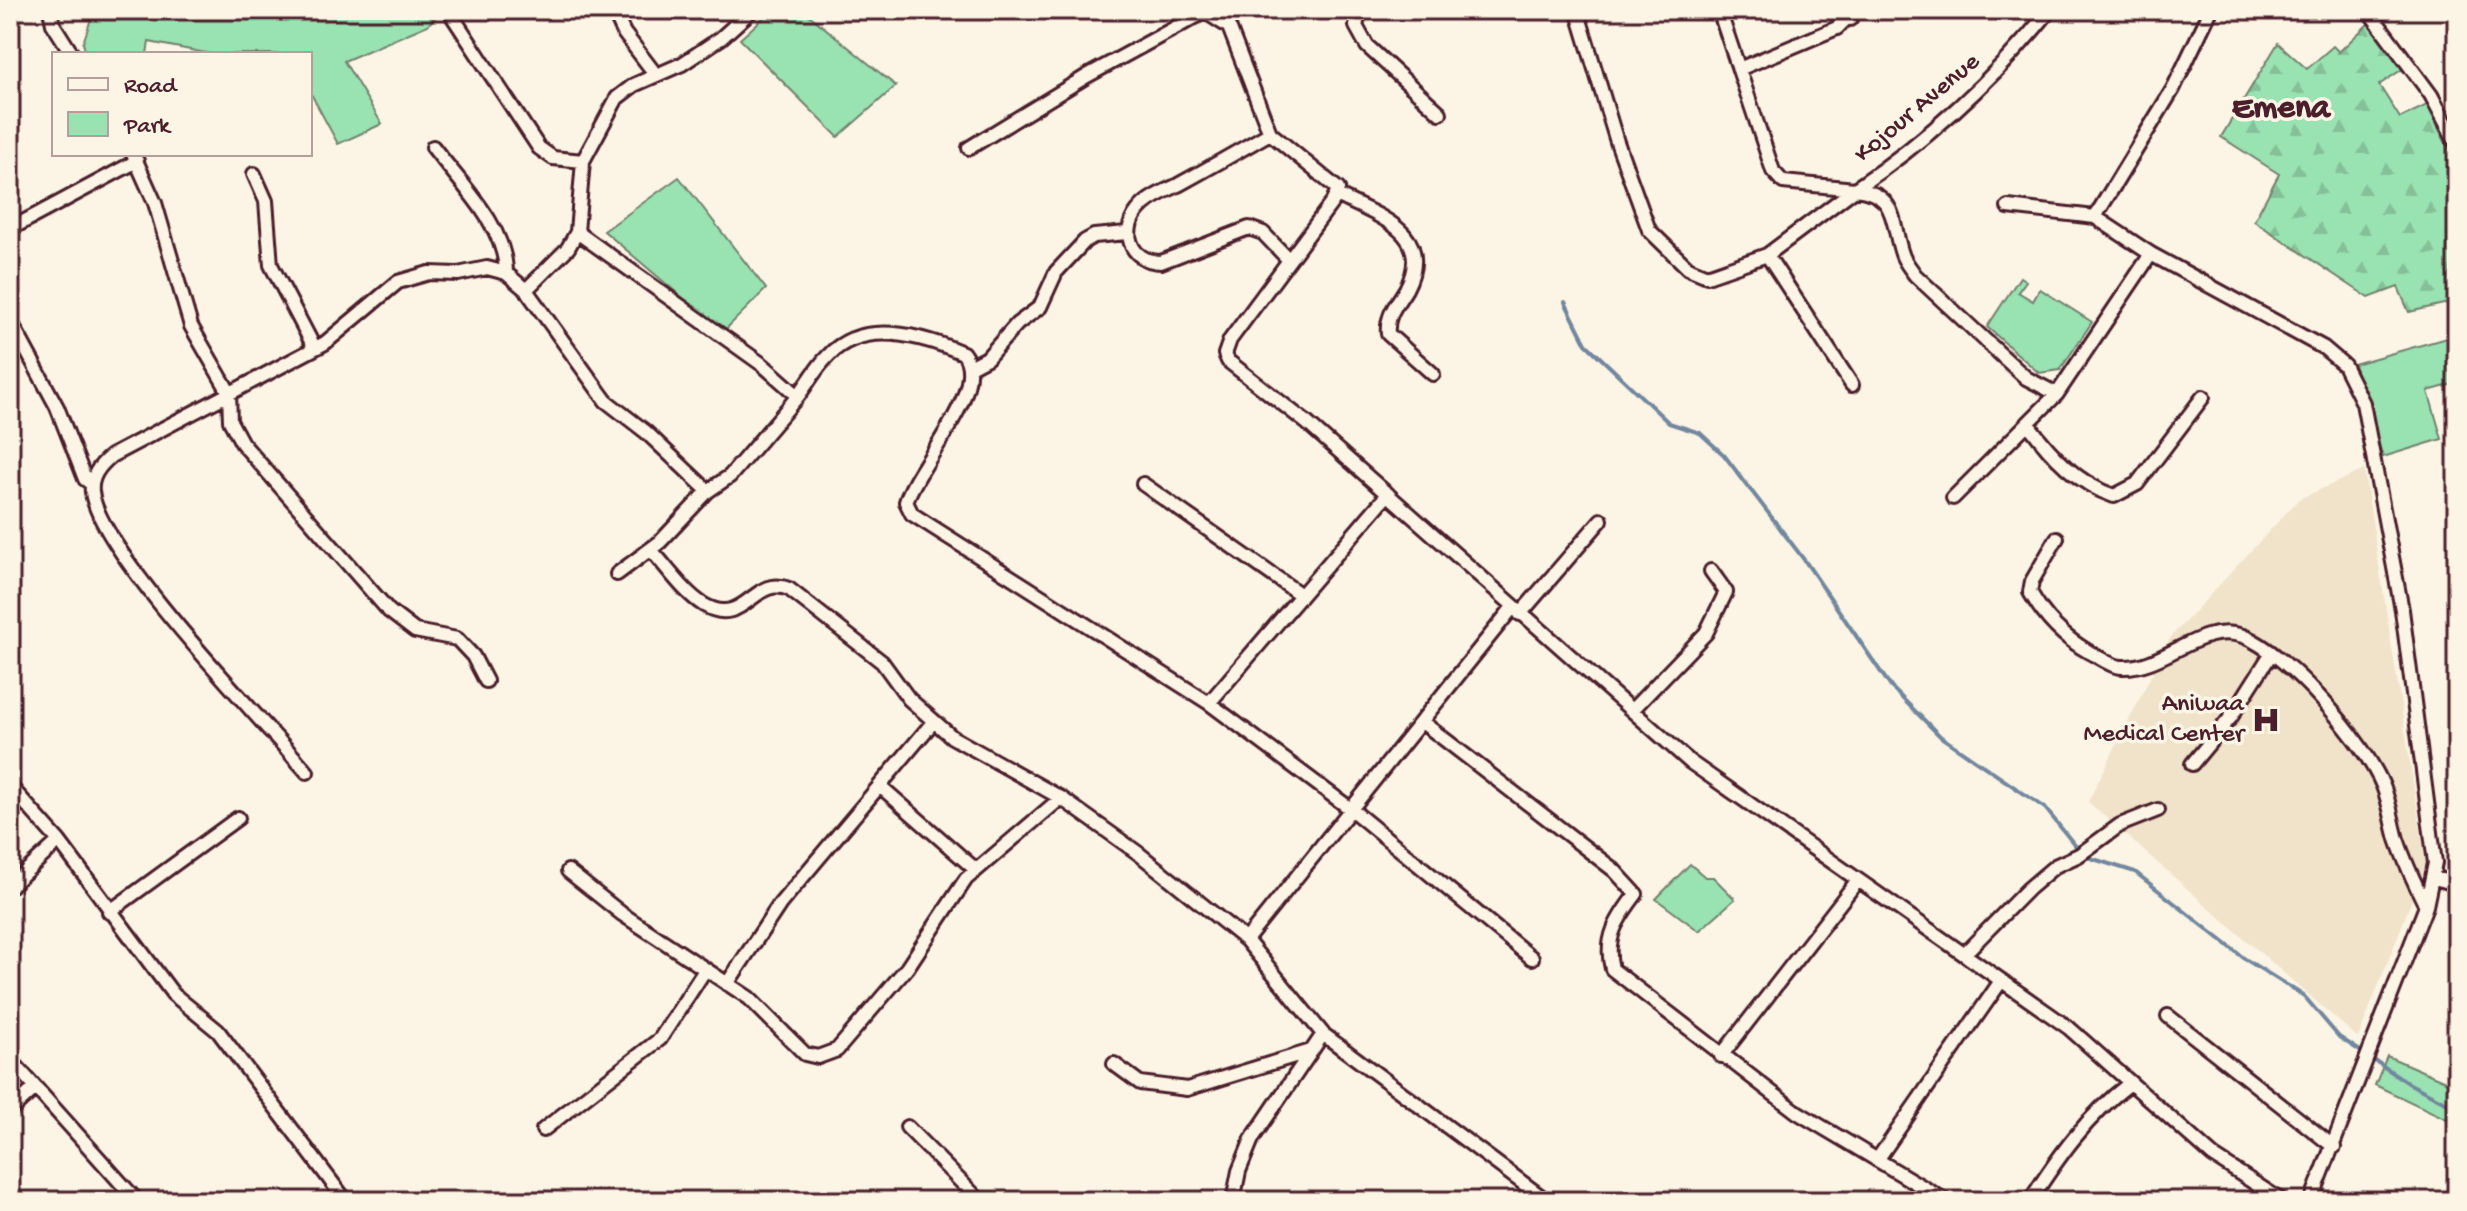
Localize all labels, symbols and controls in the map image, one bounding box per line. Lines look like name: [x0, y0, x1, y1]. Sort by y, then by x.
street label: Kojour Avenue: [1849, 47, 1988, 171]
legend: [52, 52, 312, 156]
text: Road: [124, 73, 178, 102]
district label: Emena: [2232, 90, 2332, 130]
text: Park: [123, 113, 172, 142]
place label: Aniwaa Medical Center: [2083, 690, 2247, 751]
hospital icon: Aniwaa Medical Center: [2251, 705, 2281, 735]

